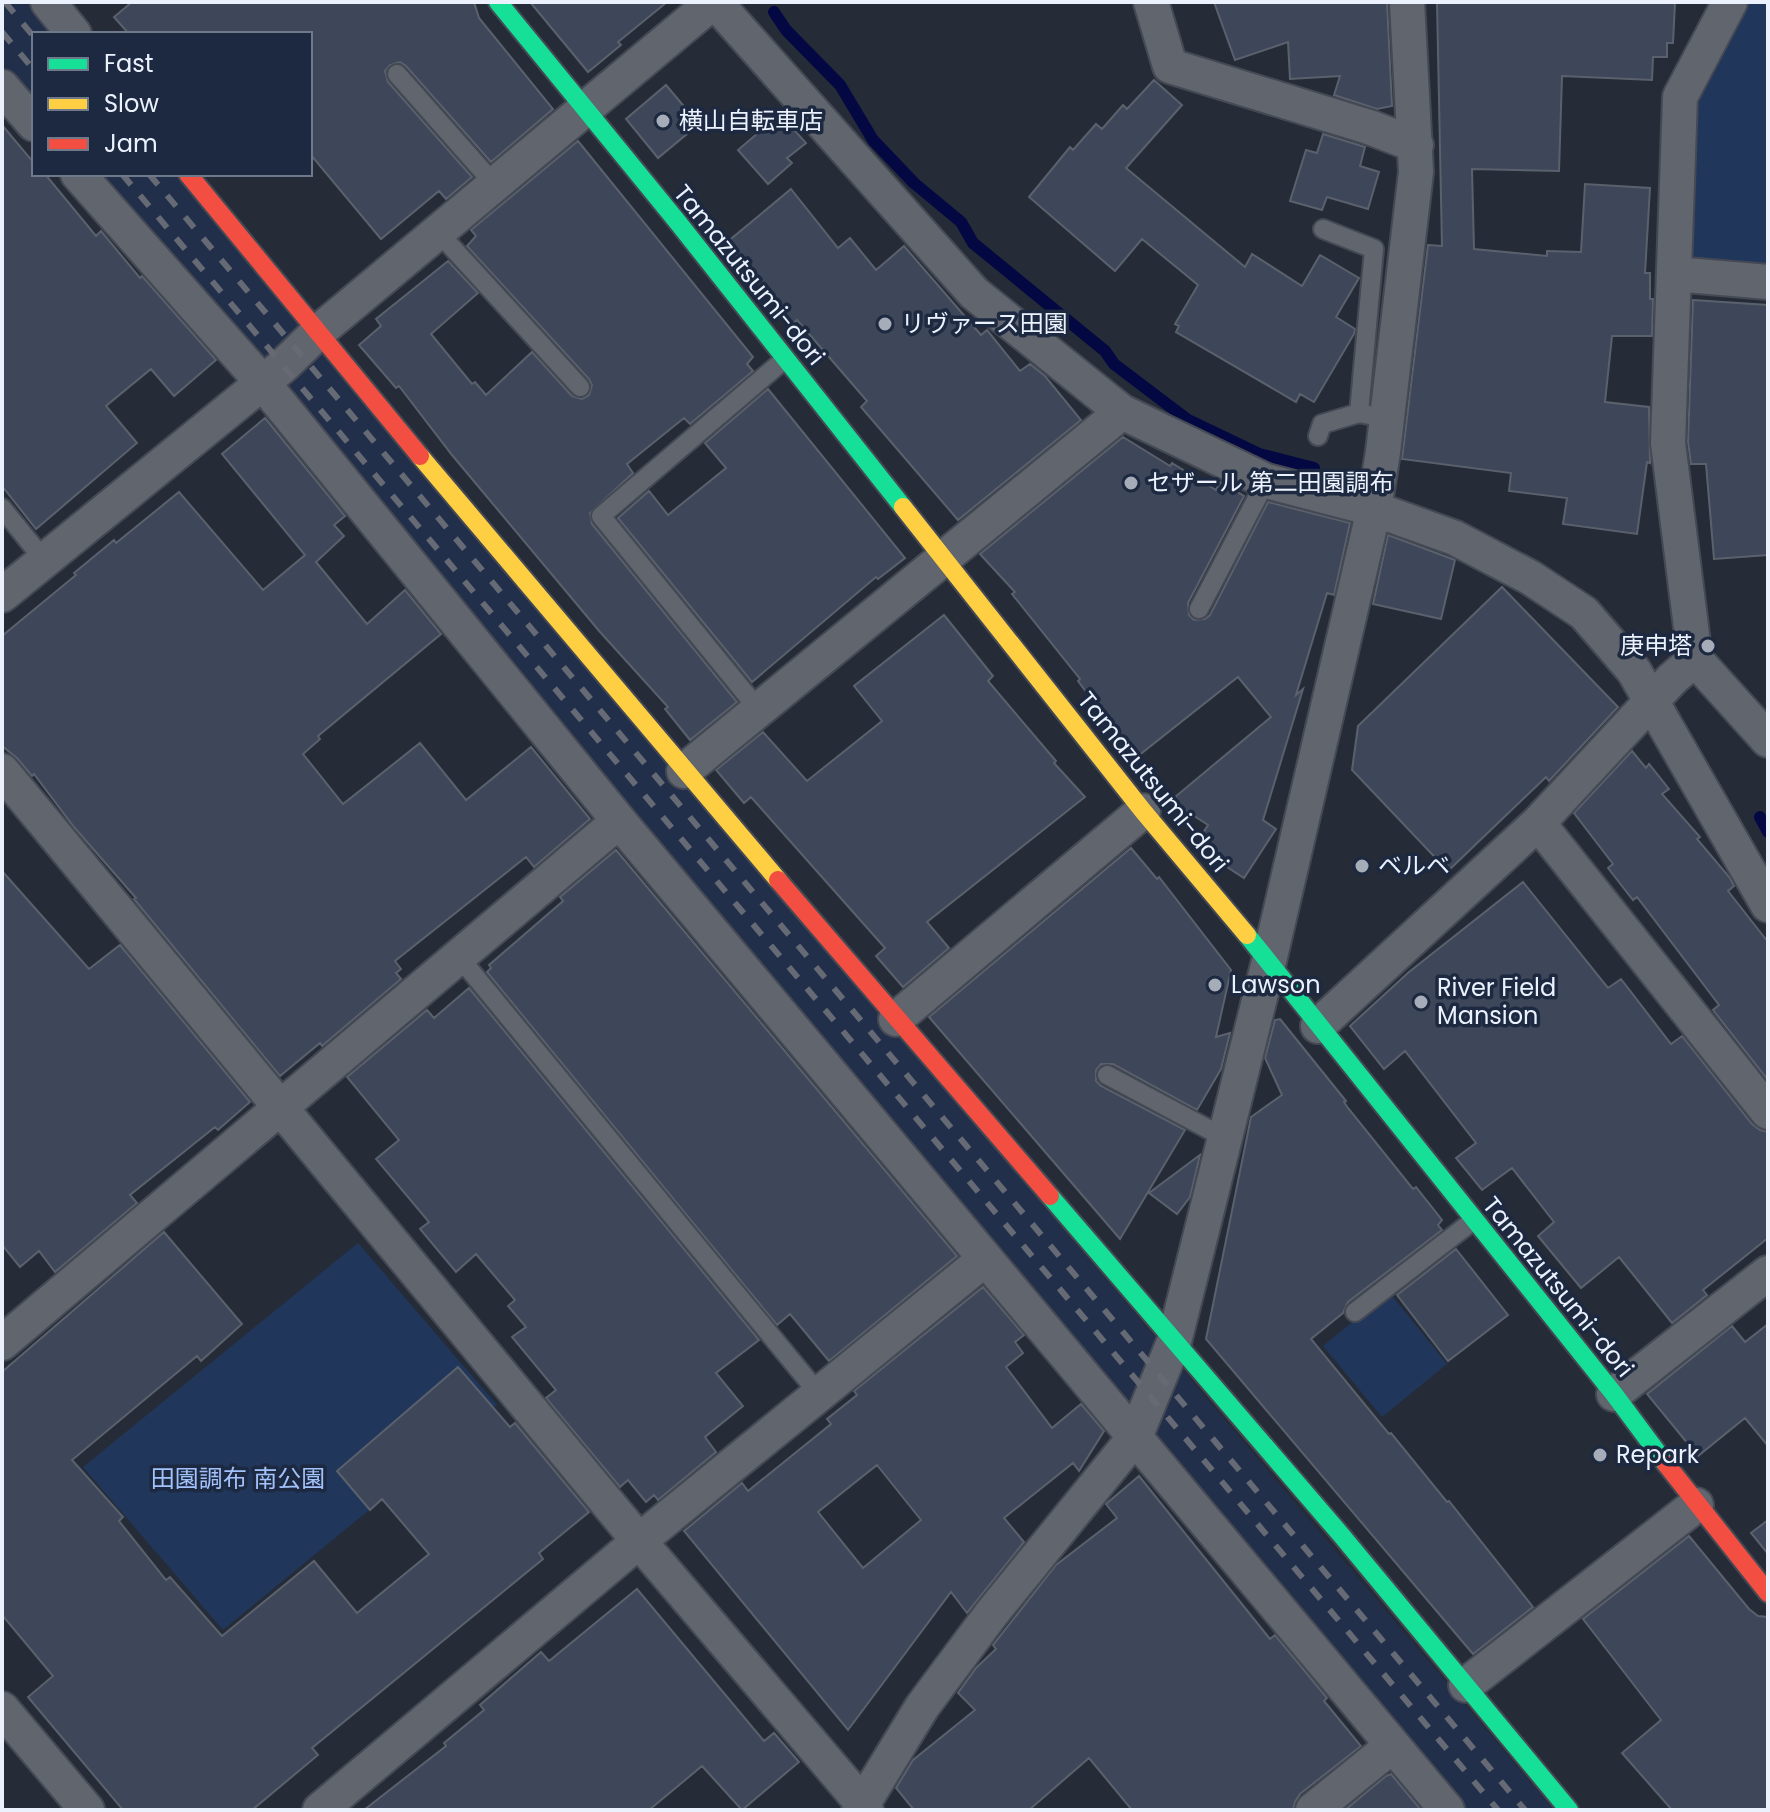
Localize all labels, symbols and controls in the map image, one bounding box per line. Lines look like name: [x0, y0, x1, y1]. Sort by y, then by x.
legend: [32, 32, 312, 176]
text: Fast: [104, 47, 154, 80]
text: Slow: [104, 87, 159, 120]
place label: 横山自転車店: [679, 104, 823, 137]
marker: 横山自転車店: [654, 112, 672, 130]
text: Jam: [104, 127, 158, 160]
street label: Tamazutsumi-dori: [666, 178, 832, 372]
place label: リヴァース田園: [901, 307, 1068, 340]
marker: リヴァース田園: [876, 315, 894, 333]
place label: セザール 第二田園調布: [1147, 466, 1393, 499]
marker: セザール 第二田園調布: [1122, 474, 1140, 492]
place label: 庚申塔: [1620, 629, 1692, 662]
marker: 庚申塔: [1699, 637, 1717, 655]
street label: Tamazutsumi-dori: [1070, 685, 1236, 879]
place label: ベルベ: [1378, 849, 1450, 882]
marker: ベルベ: [1353, 857, 1371, 875]
place label: Lawson: [1231, 968, 1321, 1001]
place label: River Field Mansion: [1437, 971, 1556, 1032]
marker: Lawson: [1206, 976, 1224, 994]
marker: River Field Mansion: [1412, 993, 1430, 1011]
street label: Tamazutsumi-dori: [1475, 1190, 1641, 1384]
place label: Repark: [1616, 1438, 1700, 1471]
marker: Repark: [1591, 1446, 1609, 1464]
park label: 田園調布 南公園: [151, 1462, 325, 1495]

